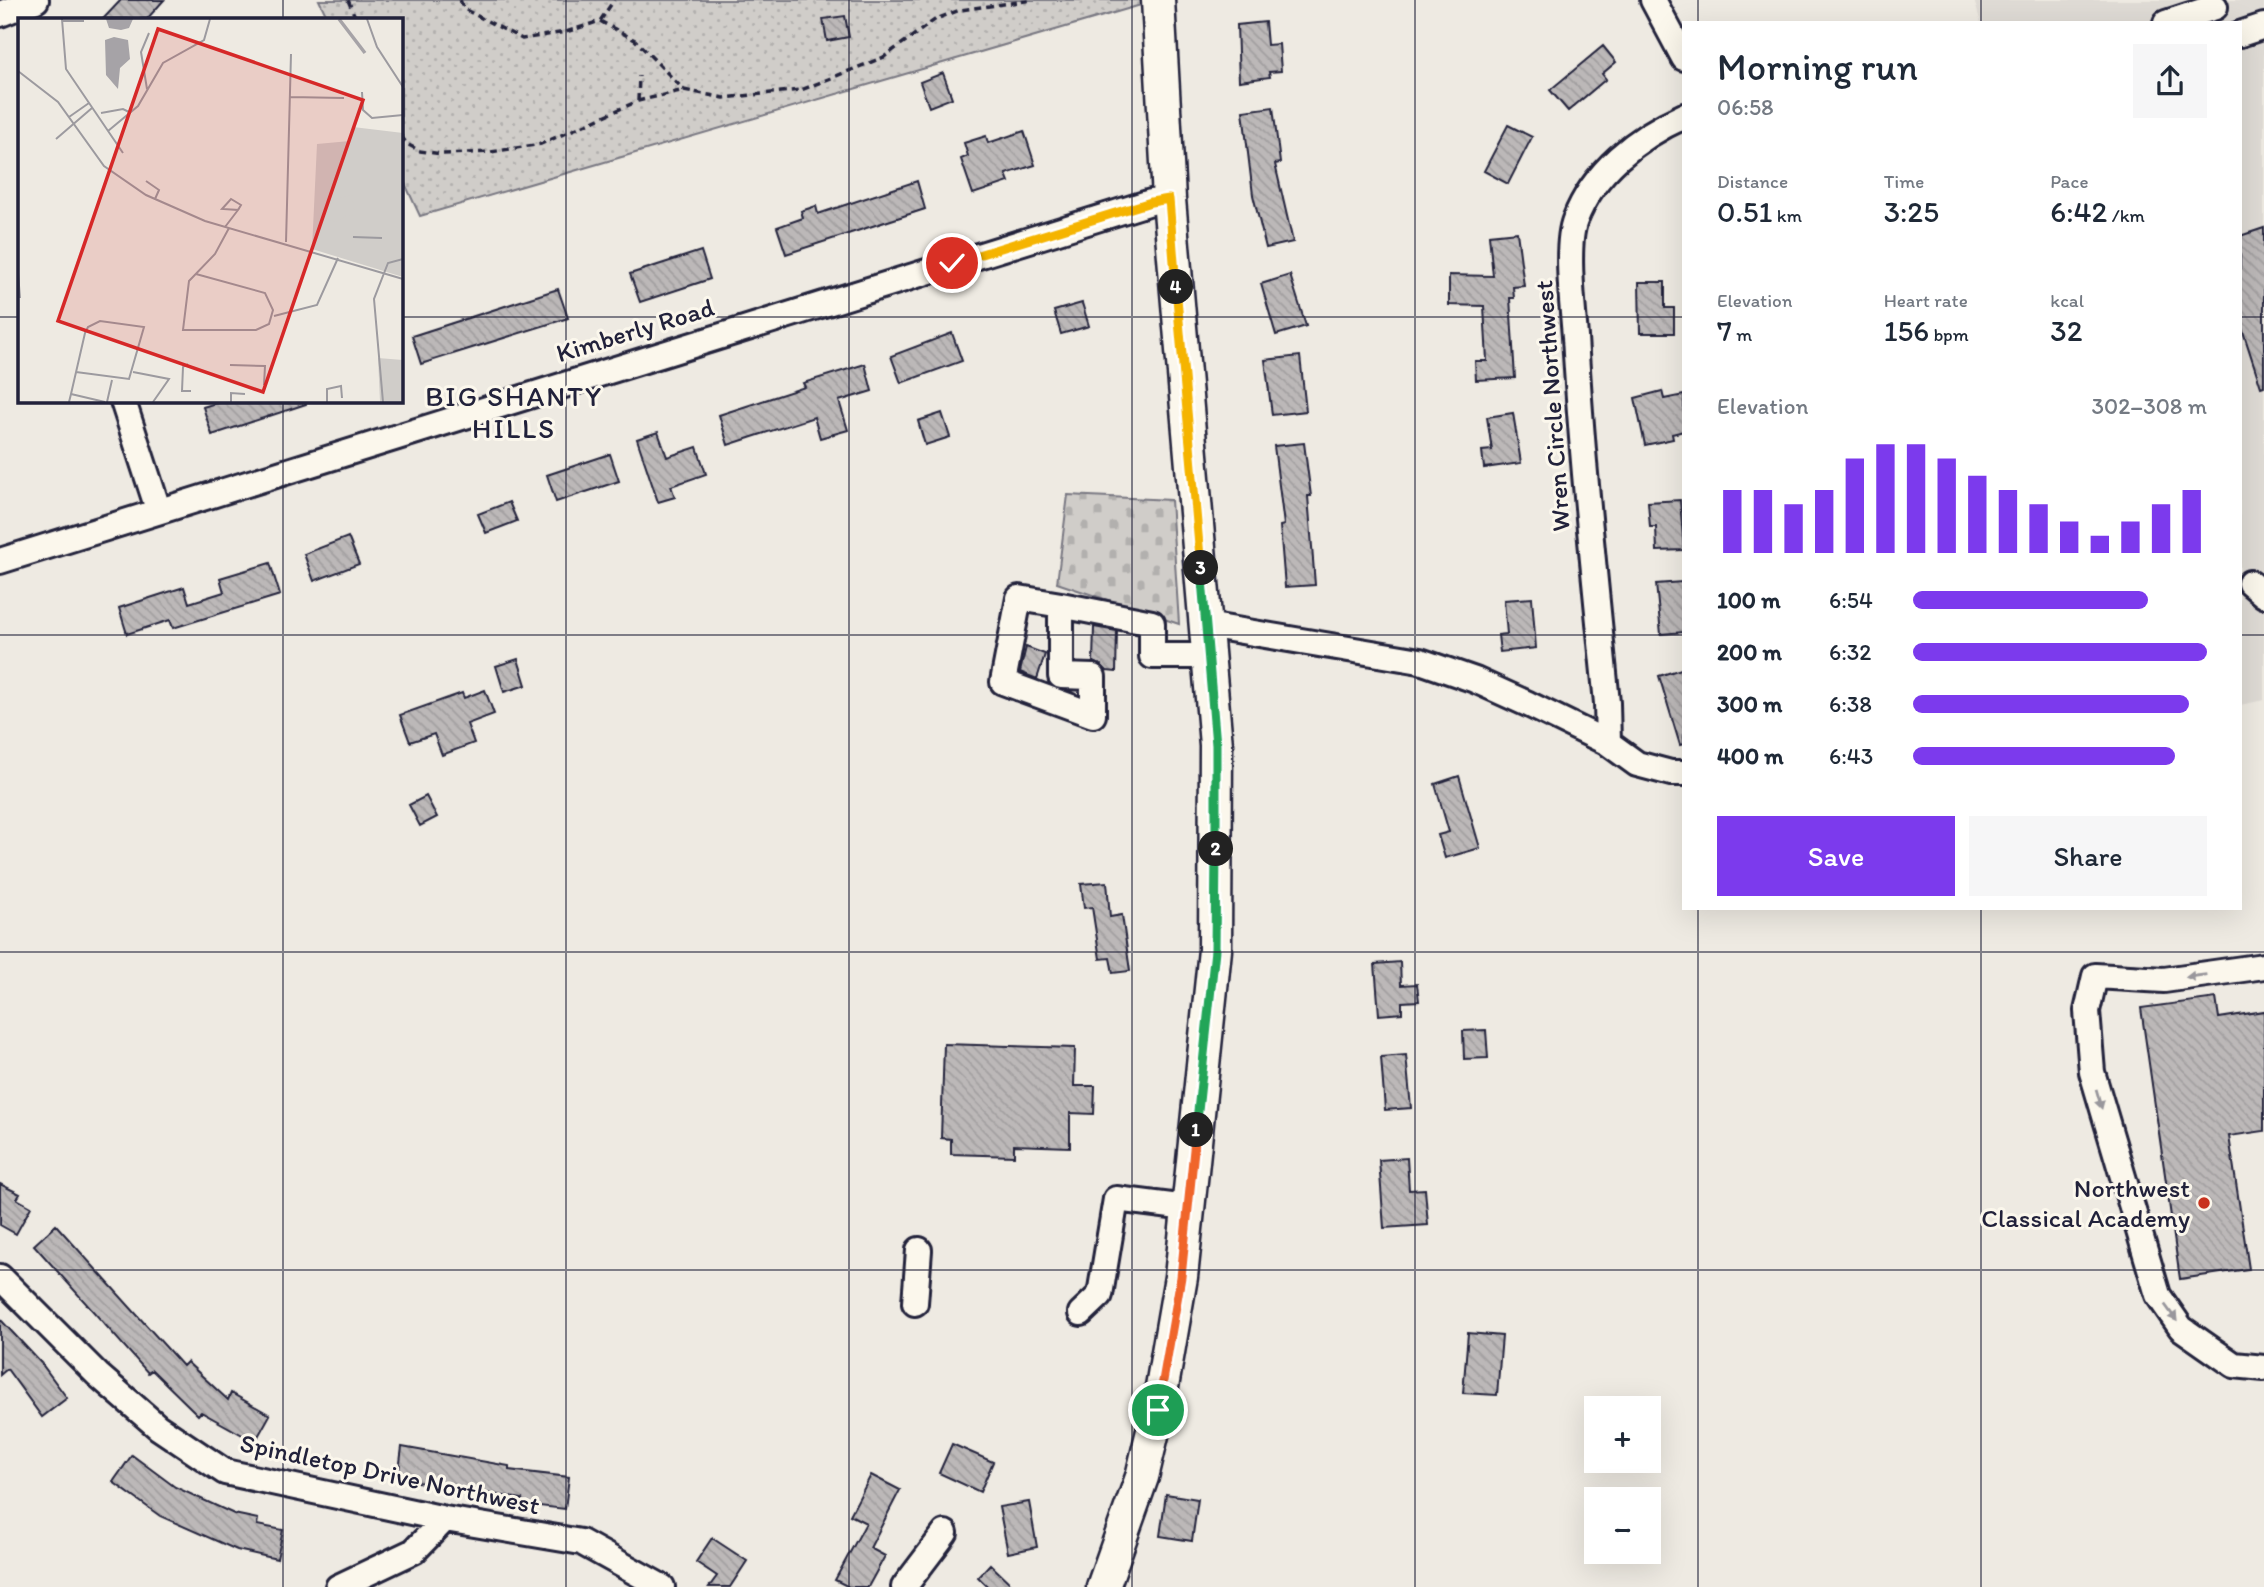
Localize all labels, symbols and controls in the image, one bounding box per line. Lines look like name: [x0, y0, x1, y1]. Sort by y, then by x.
inset map: [18, 18, 402, 402]
text: Morning run: [1717, 44, 1918, 90]
button: share: [2133, 44, 2207, 118]
text: 06:58: [1717, 93, 1774, 121]
text: Distance: [1717, 170, 1788, 193]
text: Time: [1884, 170, 1924, 193]
text: Pace: [2050, 170, 2088, 193]
text: 0.51: [1717, 193, 1773, 230]
text: 3:25: [1884, 193, 1939, 230]
text: 6:42: [2050, 193, 2107, 230]
text: km: [1773, 204, 1802, 227]
text: /km: [2107, 204, 2145, 227]
pin: [922, 233, 982, 293]
icon: check: [933, 244, 971, 282]
pin: 4: [1158, 270, 1194, 304]
text: 4: [1170, 275, 1181, 298]
street label: Wren Circle Northwest: [1527, 279, 1577, 533]
text: Elevation: [1717, 289, 1793, 312]
text: Heart rate: [1884, 289, 1968, 312]
text: kcal: [2050, 289, 2084, 312]
street label: Kimberly Road: [552, 291, 718, 369]
text: 7: [1717, 312, 1732, 349]
text: 156: [1884, 312, 1929, 349]
text: 32: [2050, 312, 2082, 349]
text: m: [1732, 323, 1752, 346]
text: bpm: [1929, 323, 1969, 346]
district label: BIG SHANTY HILLS: [425, 379, 603, 445]
text: Elevation: [1717, 392, 1808, 420]
text: 302–308 m: [2092, 392, 2207, 420]
pin: 3: [1184, 550, 1218, 586]
text: 3: [1195, 556, 1206, 579]
text: 100 m: [1717, 586, 1781, 614]
text: 6:54: [1829, 586, 1873, 614]
text: 200 m: [1717, 638, 1782, 666]
text: 6:32: [1829, 638, 1871, 666]
text: 300 m: [1717, 690, 1782, 718]
text: 6:38: [1829, 690, 1872, 718]
text: 400 m: [1717, 742, 1784, 770]
text: 6:43: [1829, 742, 1873, 770]
button: Save: [1717, 816, 1955, 896]
button: Share: [1969, 816, 2207, 896]
pin: 2: [1198, 832, 1234, 866]
text: 2: [1211, 837, 1221, 860]
one-way arrow: [2185, 970, 2207, 981]
one-way arrow: [2094, 1088, 2105, 1110]
pin: 1: [1178, 1112, 1214, 1148]
text: 1: [1191, 1118, 1200, 1141]
place label: Northwest Classical Academy: [1981, 1172, 2190, 1234]
marker: Northwest Classical Academy: [2196, 1195, 2212, 1211]
one-way arrow: [2164, 1304, 2178, 1323]
pin: [1128, 1380, 1188, 1440]
icon: arrive: [1139, 1391, 1177, 1429]
map controls: [1584, 1396, 1661, 1564]
button: +: [1584, 1396, 1661, 1473]
street label: Spindletop Drive Northwest: [237, 1427, 543, 1521]
button: −: [1584, 1487, 1661, 1564]

